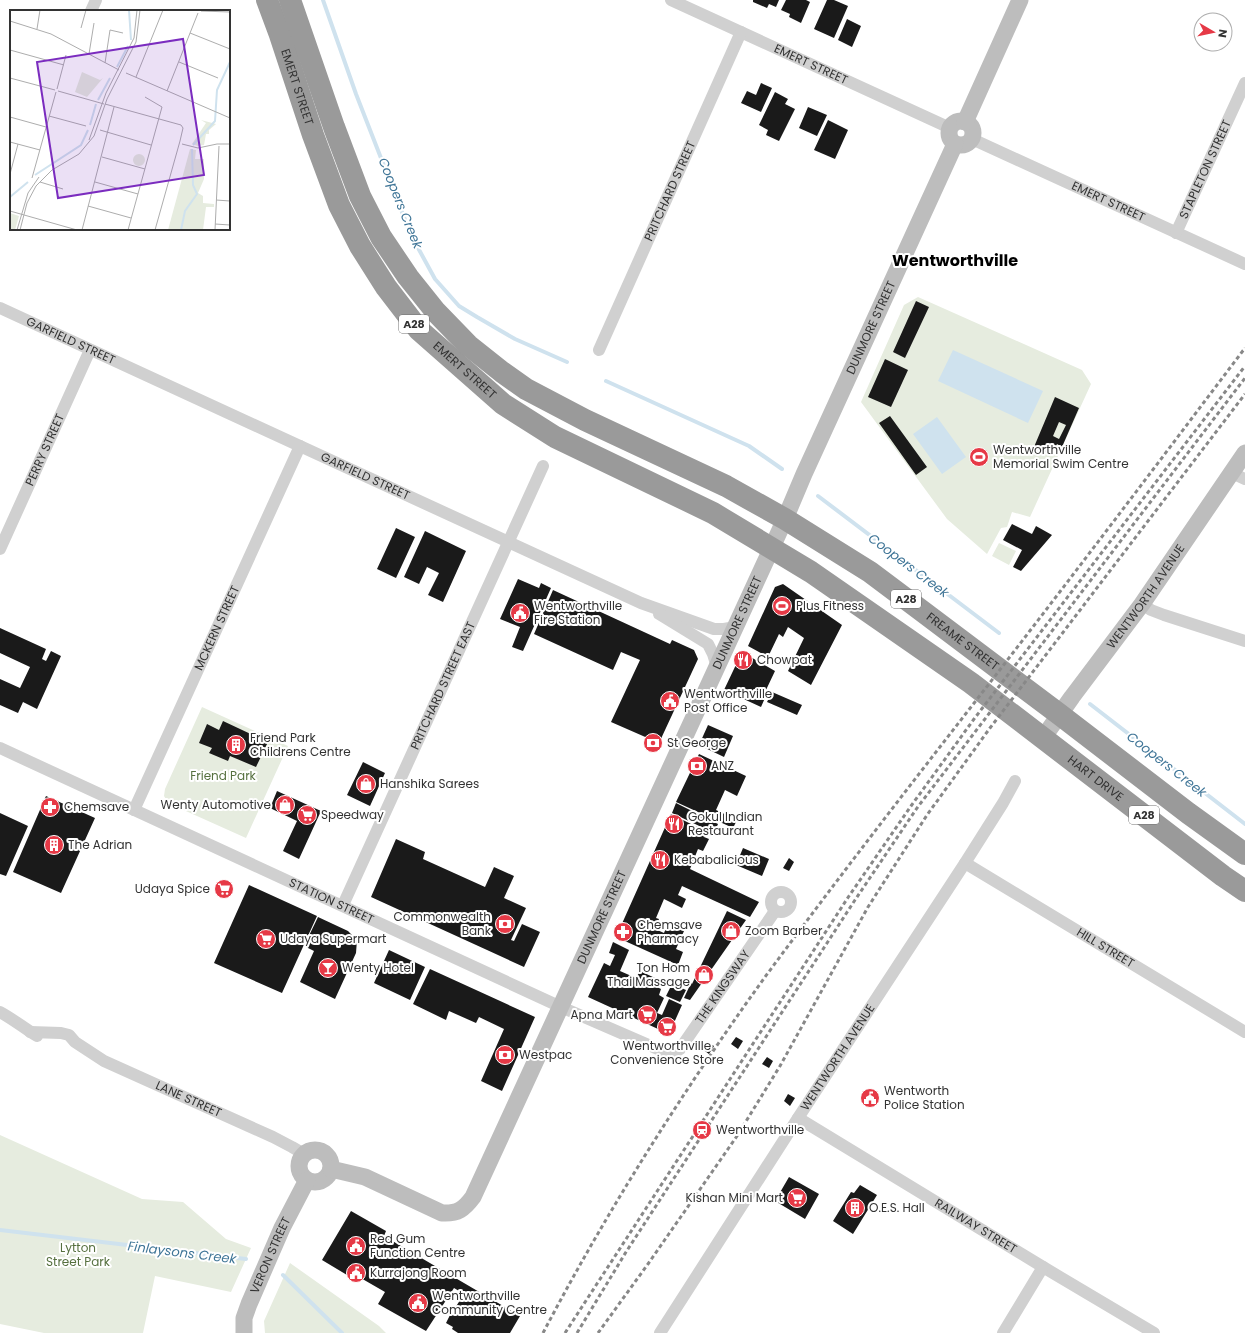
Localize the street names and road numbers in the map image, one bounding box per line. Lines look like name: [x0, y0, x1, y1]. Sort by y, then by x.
street label: EMERT STREET: [772, 39, 851, 88]
street label: EMERT STREET: [277, 46, 318, 128]
street label: STAPLETON STREET: [1175, 117, 1235, 221]
street label: PRITCHARD STREET: [640, 138, 699, 244]
street label: EMERT STREET: [1069, 177, 1149, 225]
street label: DUNMORE STREET: [842, 277, 899, 377]
street label: GARFIELD STREET: [24, 312, 119, 368]
road number: A28: [399, 315, 429, 333]
street label: EMERT STREET: [430, 337, 501, 403]
street label: PERRY STREET: [21, 410, 68, 488]
street label: GARFIELD STREET: [318, 448, 413, 504]
street label: WENTWORTH AVENUE: [1102, 541, 1188, 652]
street label: DUNMORE STREET: [708, 573, 766, 672]
street label: MCKERN STREET: [190, 582, 243, 673]
road number: A28: [891, 590, 921, 608]
street label: FREAME STREET: [923, 608, 1003, 674]
street label: PRITCHARD STREET EAST: [406, 618, 479, 752]
street label: HART DRIVE: [1064, 751, 1127, 805]
road number: A28: [1129, 806, 1159, 824]
street label: DUNMORE STREET: [573, 867, 630, 966]
street label: STATION STREET: [286, 874, 377, 928]
street label: HILL STREET: [1074, 923, 1138, 972]
street label: THE KINGSWAY: [691, 946, 754, 1027]
street label: WENTWORTH AVENUE: [796, 1000, 878, 1114]
street label: LANE STREET: [153, 1076, 225, 1121]
street label: RAILWAY STREET: [932, 1194, 1021, 1257]
street label: VERON STREET: [246, 1213, 295, 1296]

